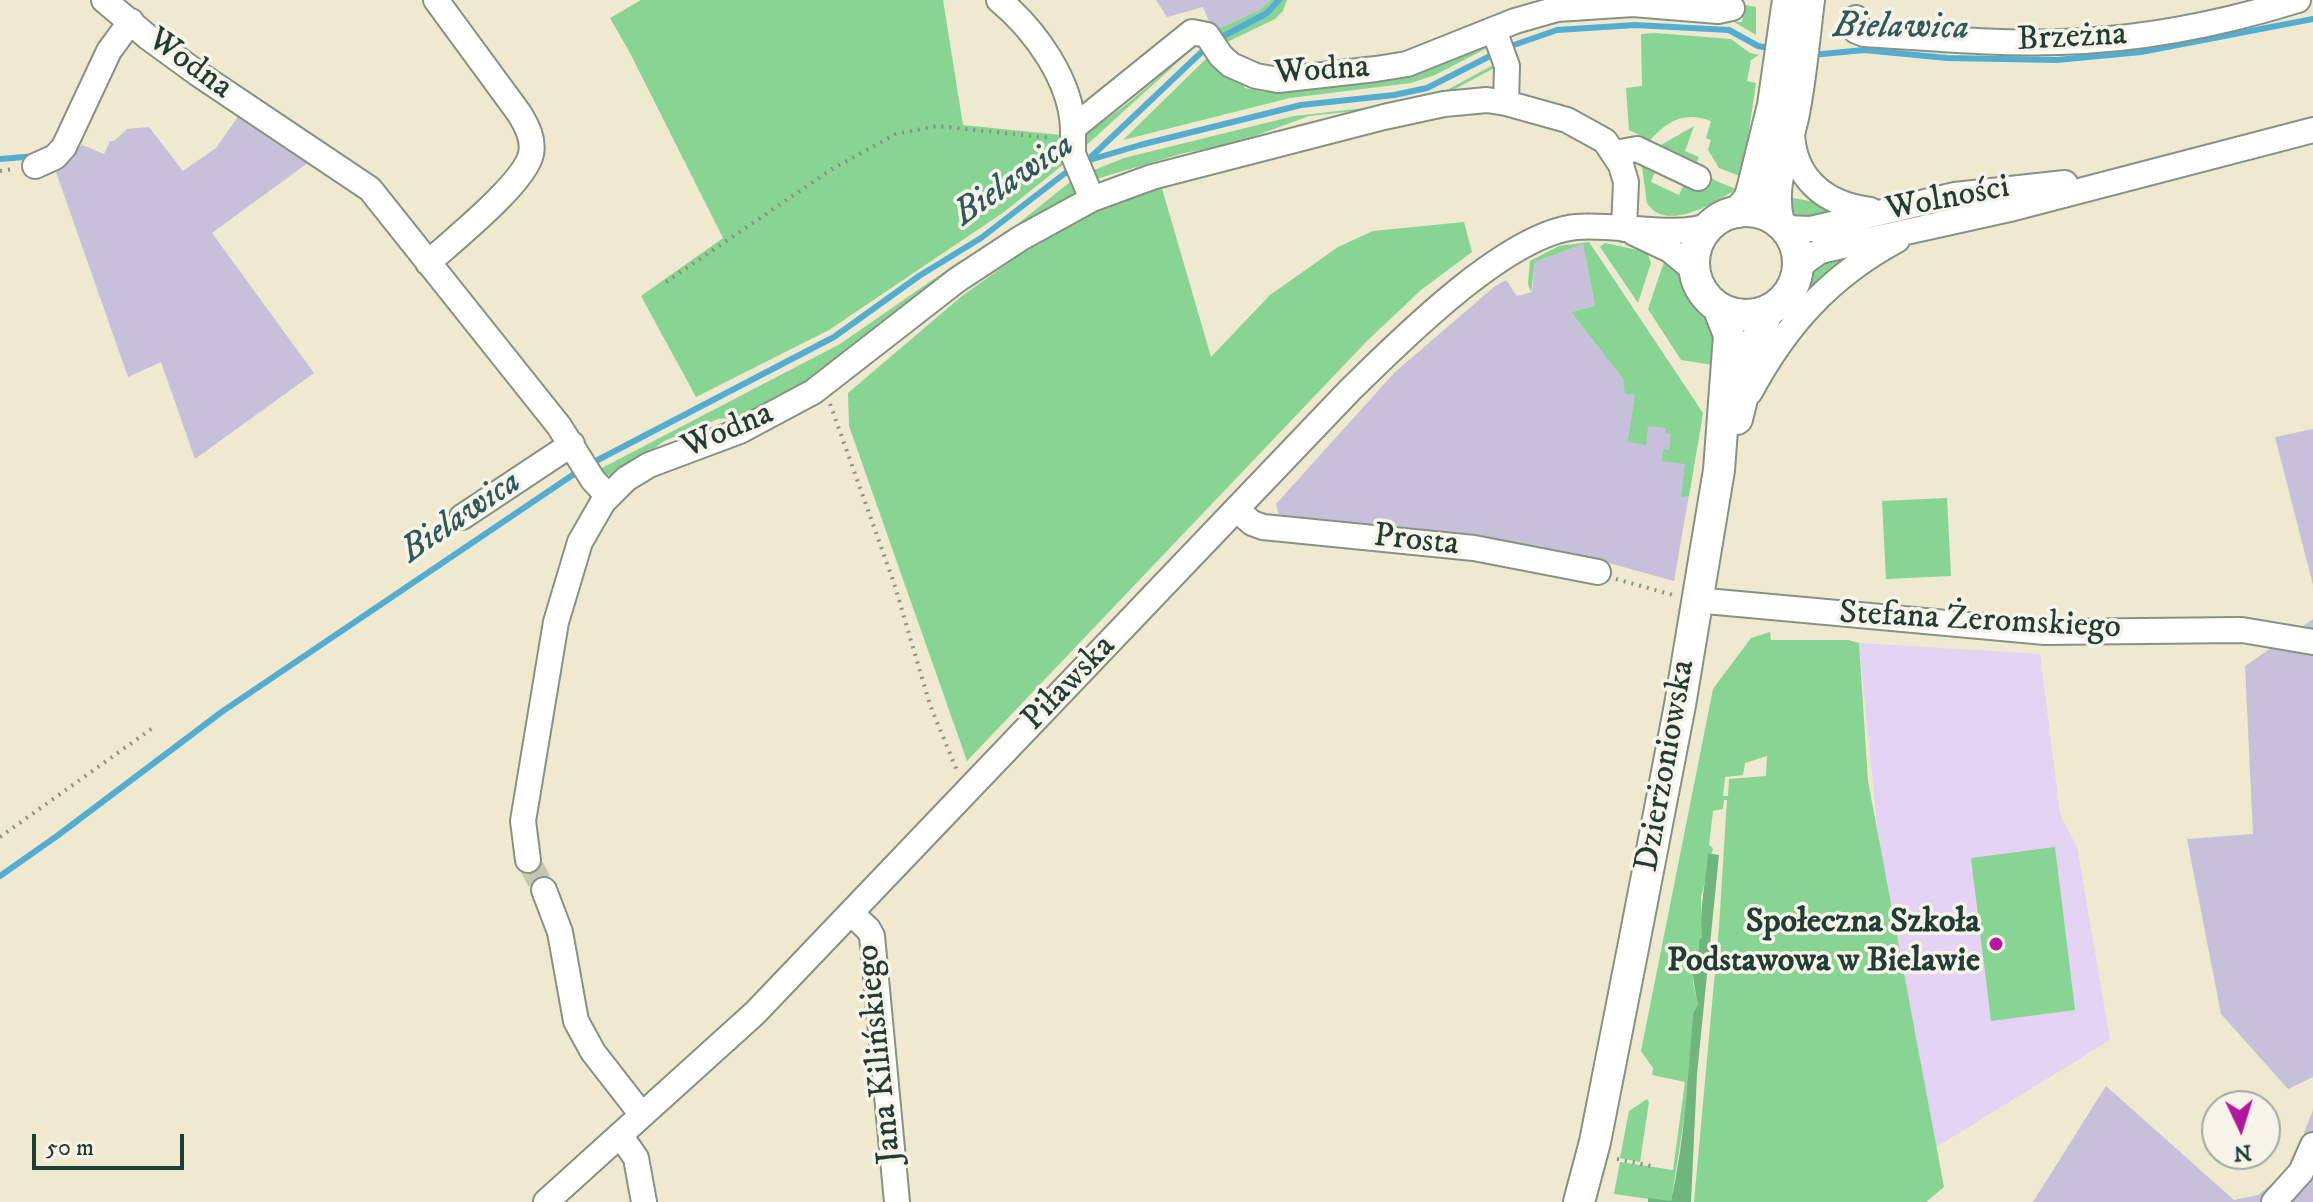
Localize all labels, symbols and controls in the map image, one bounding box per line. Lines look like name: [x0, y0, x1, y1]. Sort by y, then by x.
water label: Bielawica: [1833, 6, 1969, 52]
street label: Brzeżna: [2016, 16, 2128, 62]
street label: Wodna: [139, 21, 239, 109]
street label: Wodna: [1273, 48, 1371, 96]
water label: Bielawica: [947, 125, 1083, 237]
street label: Wolności: [1883, 168, 2013, 232]
street label: Wodna: [676, 395, 780, 469]
water label: Bielawica: [394, 462, 530, 574]
street label: Prosta: [1371, 517, 1461, 567]
street label: Stefana Żeromskiego: [1838, 594, 2122, 650]
street label: Piławska: [1015, 628, 1125, 740]
street label: Dzierżoniowska: [1628, 657, 1706, 875]
place label: Społeczna Szkoła Podstawowa w Bielawie: [1667, 904, 1980, 984]
marker: Społeczna Szkoła Podstawowa w Bielawie: [1987, 935, 2005, 953]
street label: Jana Kilińskiego: [849, 942, 913, 1166]
north arrow: [2201, 1090, 2281, 1170]
scale bar: [36, 1118, 188, 1168]
text: 50 m: [46, 1133, 94, 1163]
text: N: [2233, 1138, 2253, 1167]

